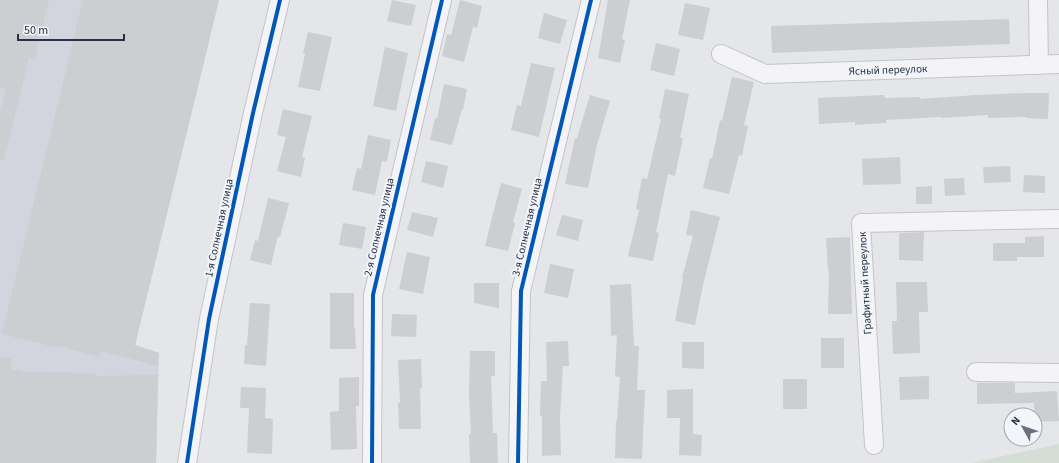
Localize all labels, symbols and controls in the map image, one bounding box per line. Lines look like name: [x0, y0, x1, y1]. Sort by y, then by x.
scale bar: [18, 16, 124, 42]
text: 50 m: [24, 22, 48, 39]
street label: Ясный переулок: [848, 61, 928, 79]
street label: 2-я Солнечная улица: [360, 176, 398, 278]
street label: 3-я Солнечная улица: [508, 176, 546, 278]
street label: 1-я Солнечная улица: [201, 177, 237, 279]
street label: Графитный переулок: [855, 231, 875, 335]
north arrow: [1003, 407, 1043, 447]
text: N: [1008, 413, 1024, 429]

